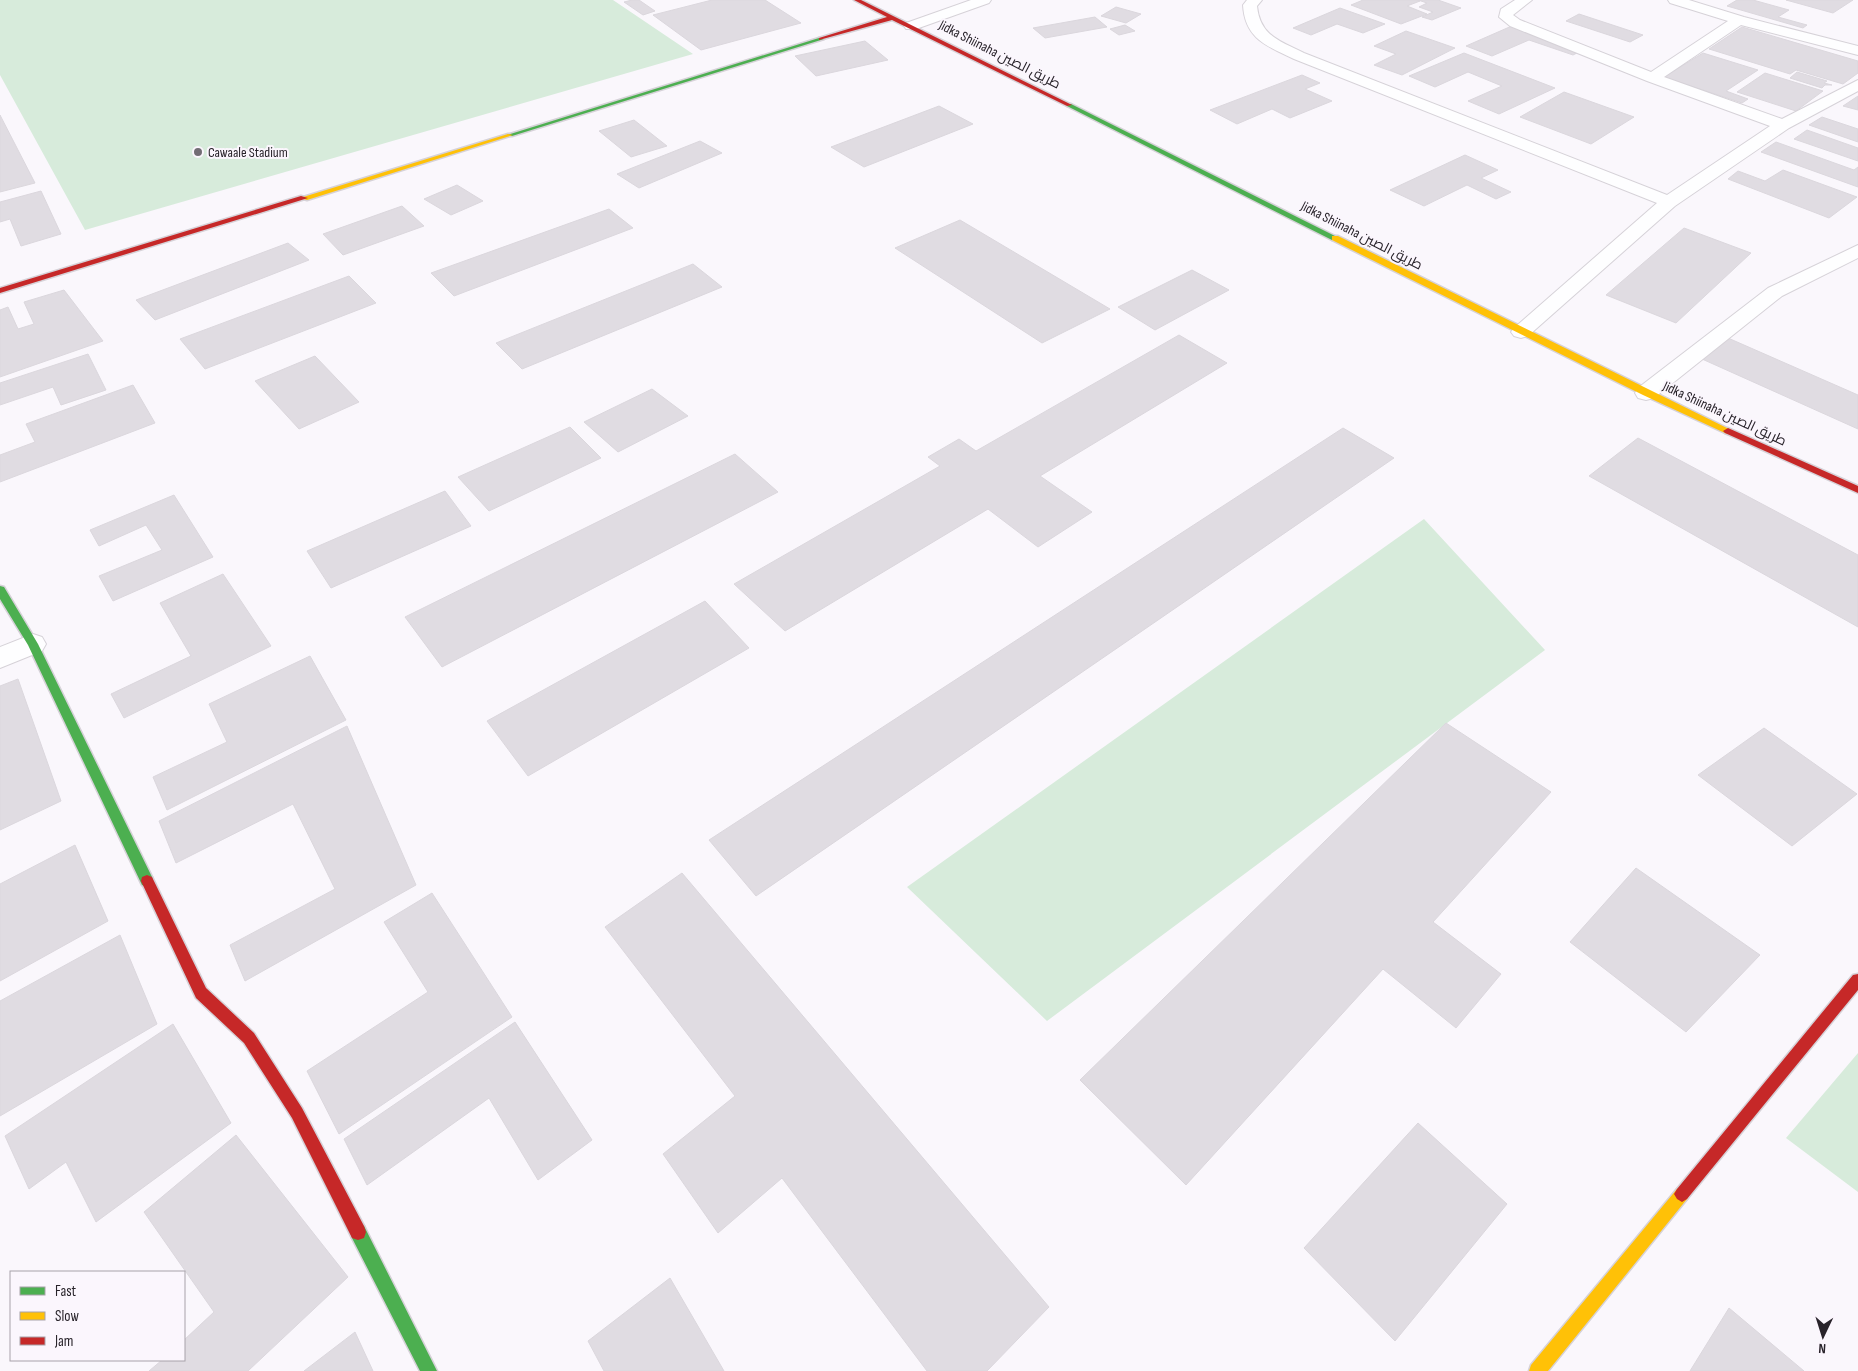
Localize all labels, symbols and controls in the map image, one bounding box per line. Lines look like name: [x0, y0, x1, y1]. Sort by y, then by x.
street label: Jidka Shiinaha طريق الصين: [935, 16, 1063, 92]
place label: Cawaale Stadium: [208, 144, 288, 161]
marker: Cawaale Stadium: [192, 146, 204, 158]
street label: Jidka Shiinaha طريق الصين: [1297, 197, 1425, 273]
street label: Jidka Shiinaha طريق الصين: [1659, 377, 1789, 450]
legend: [10, 1271, 185, 1361]
text: Fast: [55, 1282, 77, 1301]
text: Slow: [55, 1307, 79, 1326]
north arrow: [1798, 1311, 1848, 1361]
text: Jam: [54, 1332, 73, 1351]
text: N: [1818, 1340, 1826, 1357]

